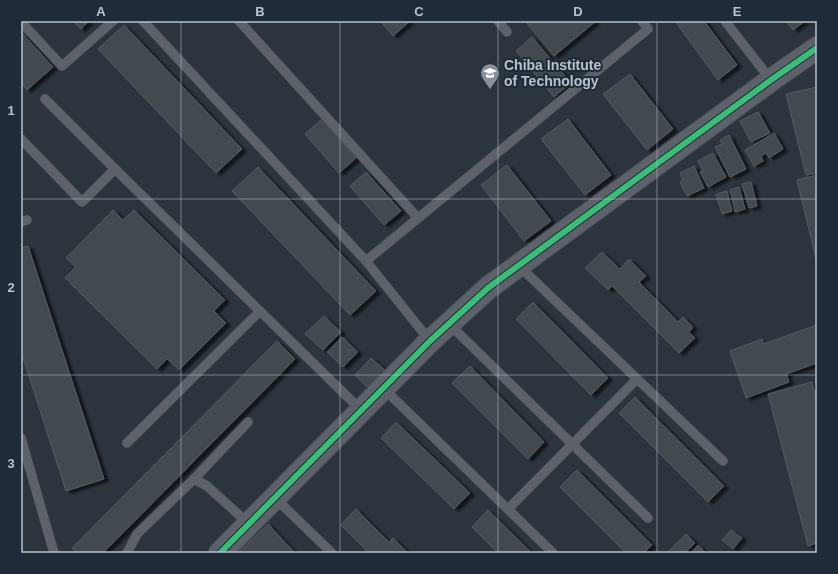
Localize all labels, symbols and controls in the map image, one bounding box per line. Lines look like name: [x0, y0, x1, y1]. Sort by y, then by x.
text: A: [96, 4, 106, 19]
text: B: [255, 4, 265, 19]
text: C: [414, 4, 424, 19]
text: D: [573, 4, 583, 19]
text: E: [733, 4, 742, 19]
place label: Chiba Institute of Technology: [504, 57, 601, 89]
school or university icon: Chiba Institute of Technology: [479, 62, 501, 90]
text: 1: [7, 103, 15, 118]
text: 2: [7, 280, 15, 295]
text: 3: [7, 456, 15, 471]

